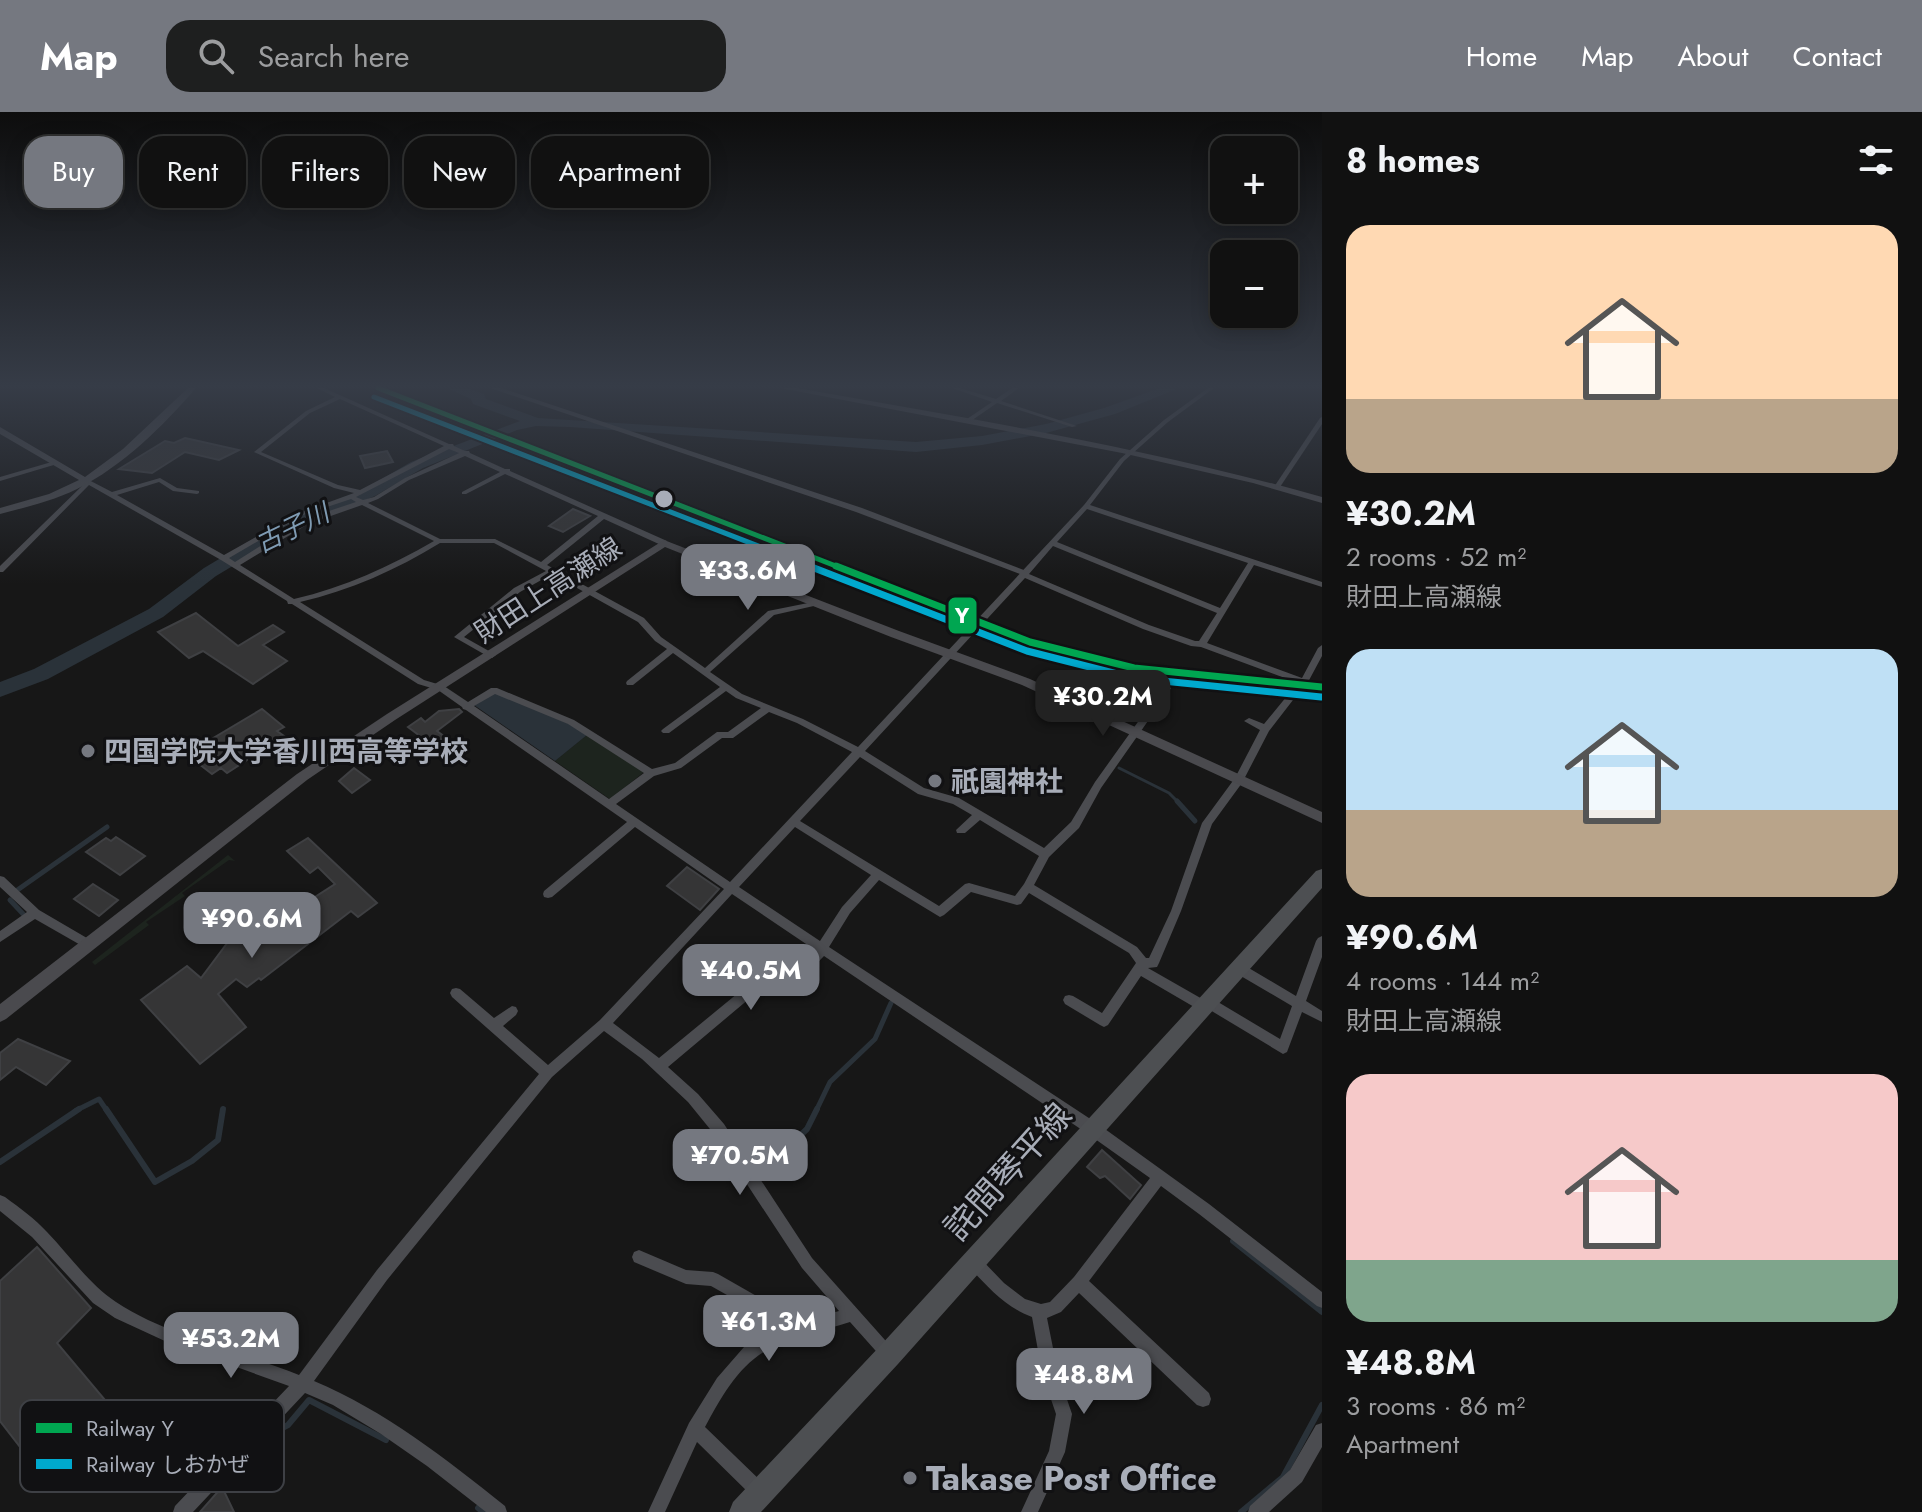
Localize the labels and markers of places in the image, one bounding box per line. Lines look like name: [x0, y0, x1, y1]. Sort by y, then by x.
unlabelled marker: [653, 488, 675, 510]
pin: ¥33.6M: [683, 544, 813, 612]
pin: ¥30.2M: [1038, 670, 1168, 738]
place label: 四国学院大学香川西高等学校: [104, 731, 468, 772]
marker: 四国学院大学香川西高等学校: [79, 742, 97, 760]
place label: 祇園神社: [951, 761, 1063, 802]
marker: 祇園神社: [926, 772, 944, 790]
pin: ¥90.6M: [187, 892, 317, 960]
pin: ¥40.5M: [686, 944, 816, 1012]
pin: ¥70.5M: [675, 1129, 805, 1197]
pin: ¥61.3M: [704, 1295, 834, 1363]
pin: ¥53.2M: [166, 1312, 296, 1380]
pin: ¥48.8M: [1019, 1348, 1149, 1416]
place label: Takase Post Office: [926, 1454, 1217, 1503]
marker: Takase Post Office: [901, 1469, 919, 1487]

